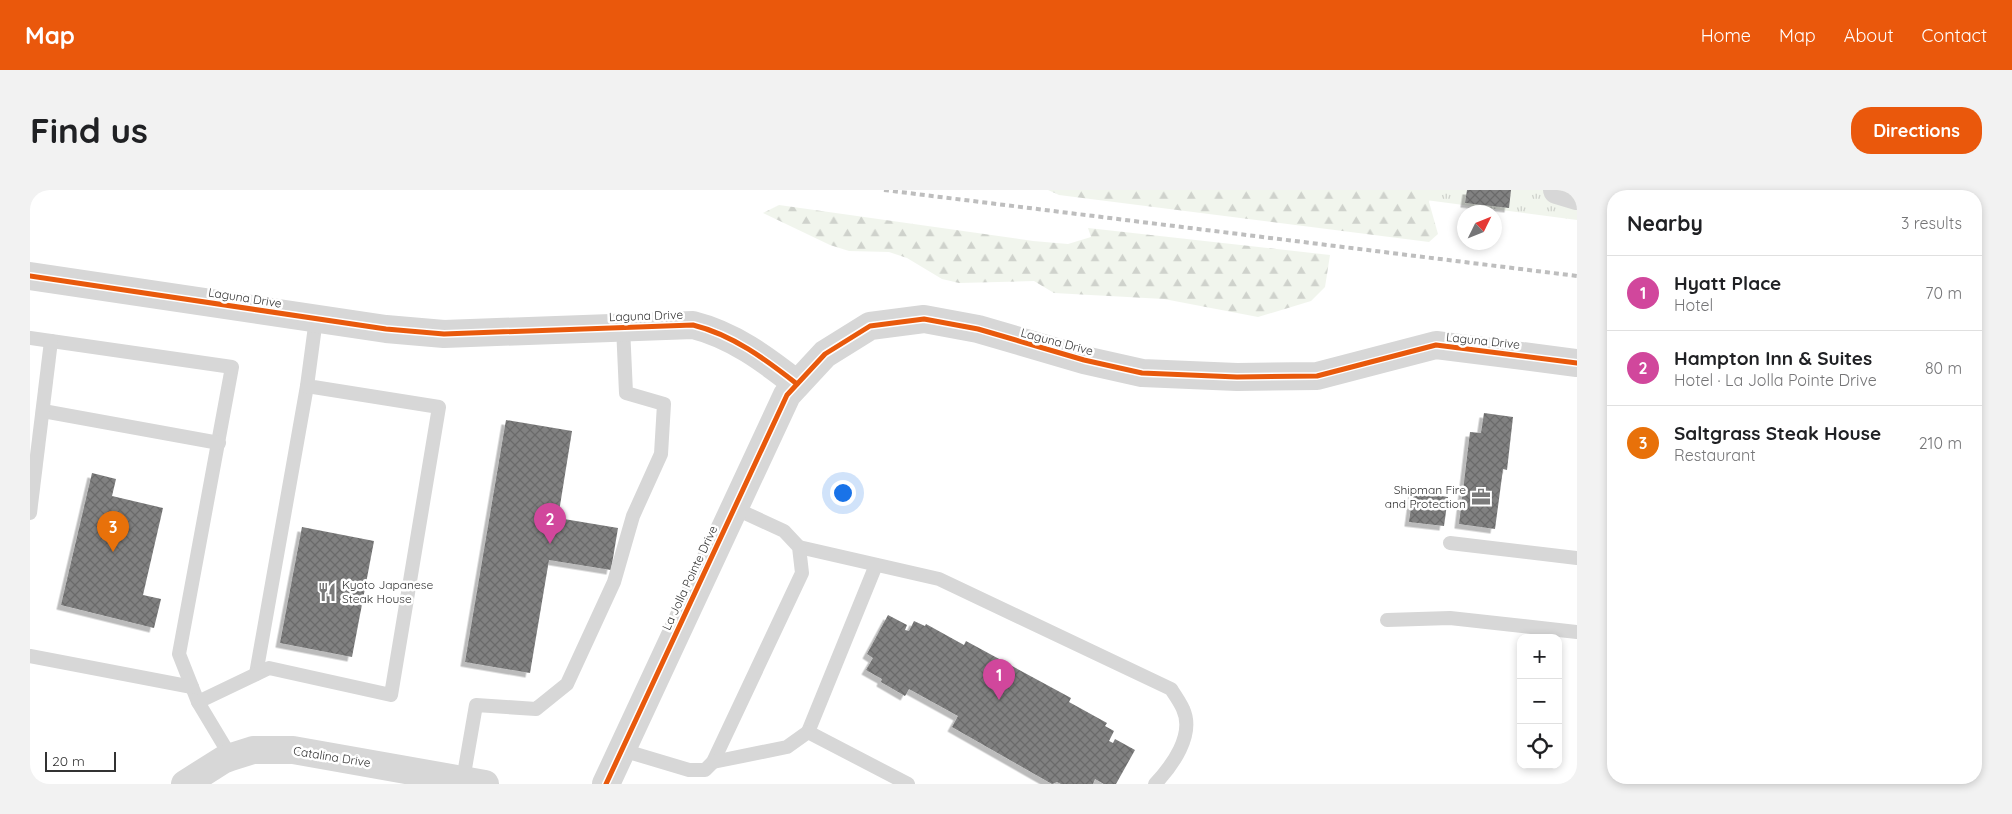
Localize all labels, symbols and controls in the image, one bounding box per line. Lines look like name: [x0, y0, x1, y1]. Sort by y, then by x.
text: Map: [25, 20, 75, 50]
text: Home: [1701, 24, 1751, 47]
text: Map: [1779, 24, 1816, 47]
text: About: [1844, 24, 1894, 47]
text: Contact: [1922, 24, 1987, 47]
button: Directions: [1851, 107, 1982, 154]
text: Find us: [30, 108, 148, 152]
north arrow: [1457, 205, 1502, 250]
text: Nearby: [1627, 210, 1703, 236]
text: 3 results: [1901, 213, 1962, 233]
text: Hyatt Place: [1674, 271, 1781, 295]
text: 1: [1640, 283, 1646, 303]
text: 70 m: [1925, 283, 1962, 303]
street label: Laguna Drive: [207, 284, 283, 311]
text: Hotel: [1674, 295, 1713, 315]
street label: Laguna Drive: [609, 307, 684, 324]
street label: Laguna Drive: [1019, 325, 1095, 358]
street label: Laguna Drive: [1445, 329, 1521, 352]
text: Hampton Inn & Suites: [1674, 346, 1872, 370]
text: 2: [1638, 358, 1648, 378]
text: 80 m: [1925, 358, 1962, 378]
text: Hotel · La Jolla Pointe Drive: [1674, 370, 1877, 390]
text: Saltgrass Steak House: [1674, 421, 1881, 445]
text: 3: [1639, 433, 1647, 453]
text: 210 m: [1919, 433, 1962, 453]
text: Restaurant: [1674, 445, 1756, 465]
your location: [830, 480, 856, 506]
place label: Shipman Fire and Protection: [1385, 482, 1466, 511]
office icon: Shipman Fire and Protection: [1470, 486, 1492, 508]
pin: 2: [534, 503, 566, 544]
pin: 3: [97, 511, 129, 552]
street label: La Jolla Pointe Drive: [659, 523, 720, 633]
place label: Kyoto Japanese Steak House: [342, 577, 433, 606]
restaurant icon: Kyoto Japanese Steak House: [316, 581, 338, 603]
map controls: [1517, 634, 1562, 769]
button: +: [1517, 634, 1562, 679]
pin: 1: [983, 659, 1015, 700]
button: −: [1517, 679, 1562, 724]
button: locate: [1517, 724, 1562, 769]
street label: Catalina Drive: [292, 743, 372, 770]
scale bar: [45, 749, 116, 772]
text: 20 m: [52, 752, 85, 770]

